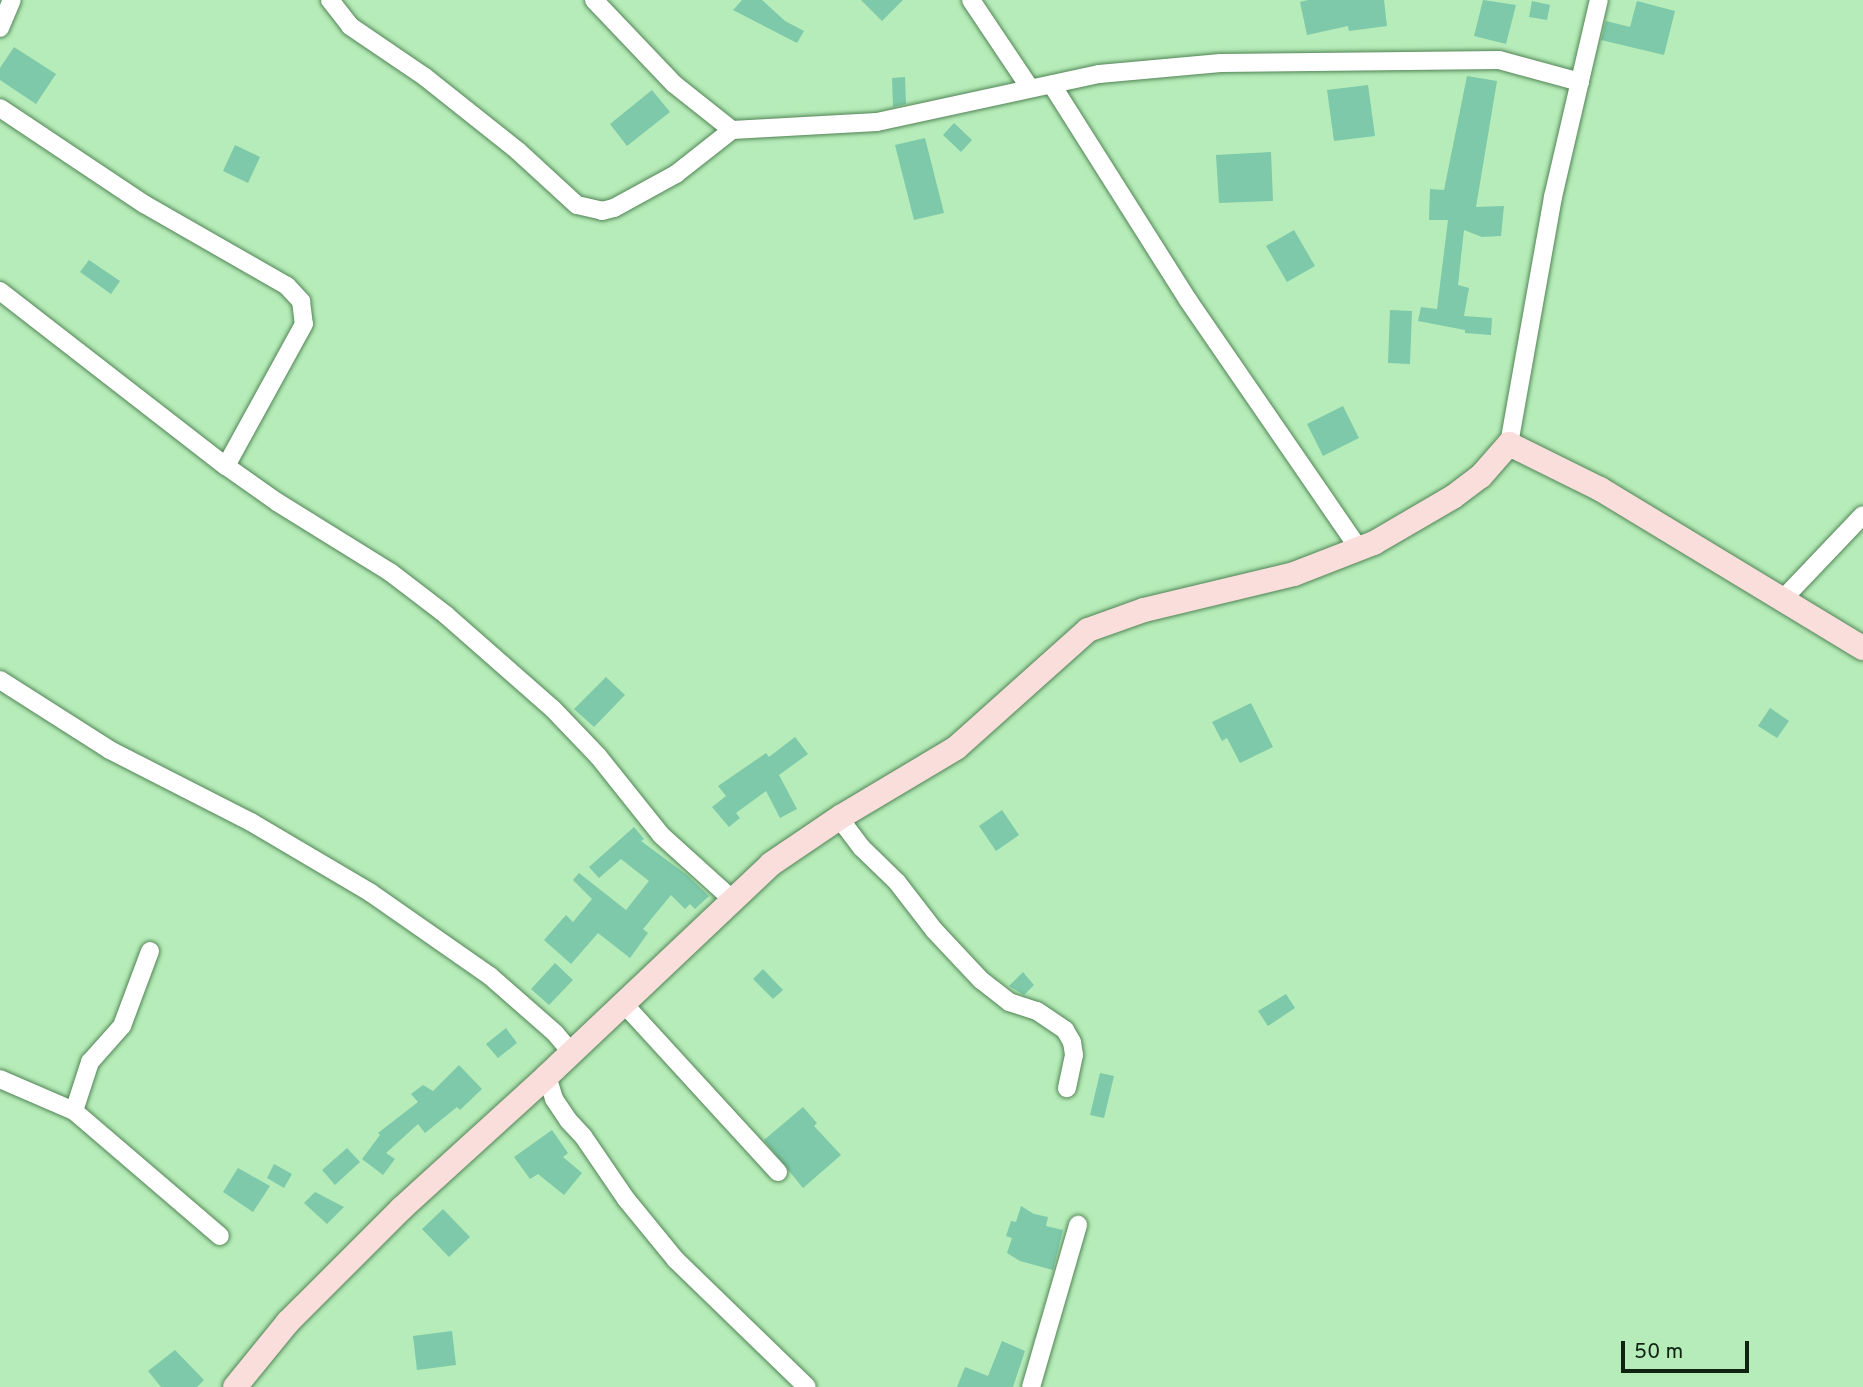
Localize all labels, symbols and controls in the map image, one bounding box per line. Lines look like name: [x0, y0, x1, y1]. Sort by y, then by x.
scale bar: [1625, 1328, 1753, 1372]
text: 50 m: [1634, 1339, 1683, 1366]

